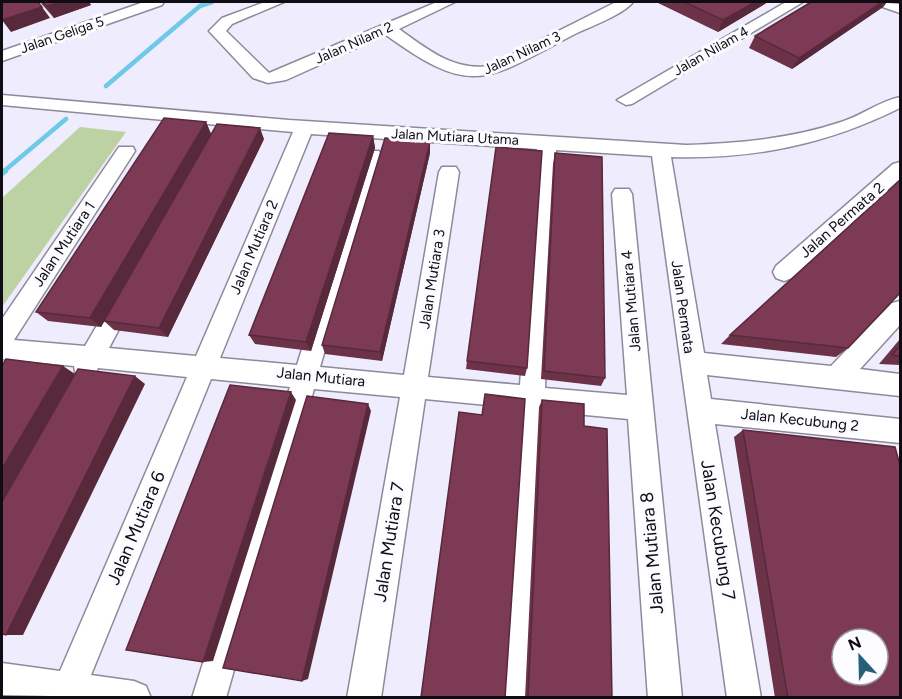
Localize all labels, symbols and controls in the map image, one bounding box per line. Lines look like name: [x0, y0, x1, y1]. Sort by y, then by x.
street label: Jalan Geliga 5: [18, 13, 106, 57]
street label: Jalan Nilam 2: [312, 18, 396, 68]
street label: Jalan Nilam 4: [670, 22, 752, 79]
street label: Jalan Nilam 3: [481, 28, 563, 78]
street label: Jalan Mutiara Utama: [391, 125, 519, 149]
street label: Jalan Permata 2: [796, 178, 888, 262]
street label: Jalan Mutiara 2: [226, 197, 282, 297]
street label: Jalan Mutiara 1: [29, 198, 99, 290]
street label: Jalan Mutiara 3: [415, 228, 449, 330]
street label: Jalan Mutiara 4: [618, 249, 644, 353]
street label: Jalan Permata: [668, 259, 698, 355]
street label: Jalan Mutiara: [276, 363, 366, 391]
street label: Jalan Kecubung 2: [740, 405, 860, 435]
street label: Jalan Kecubung 7: [696, 458, 740, 602]
street label: Jalan Mutiara 6: [102, 468, 170, 588]
street label: Jalan Mutiara 7: [369, 480, 409, 603]
street label: Jalan Mutiara 8: [636, 491, 668, 615]
north arrow: [830, 627, 890, 687]
text: N: [845, 632, 864, 655]

